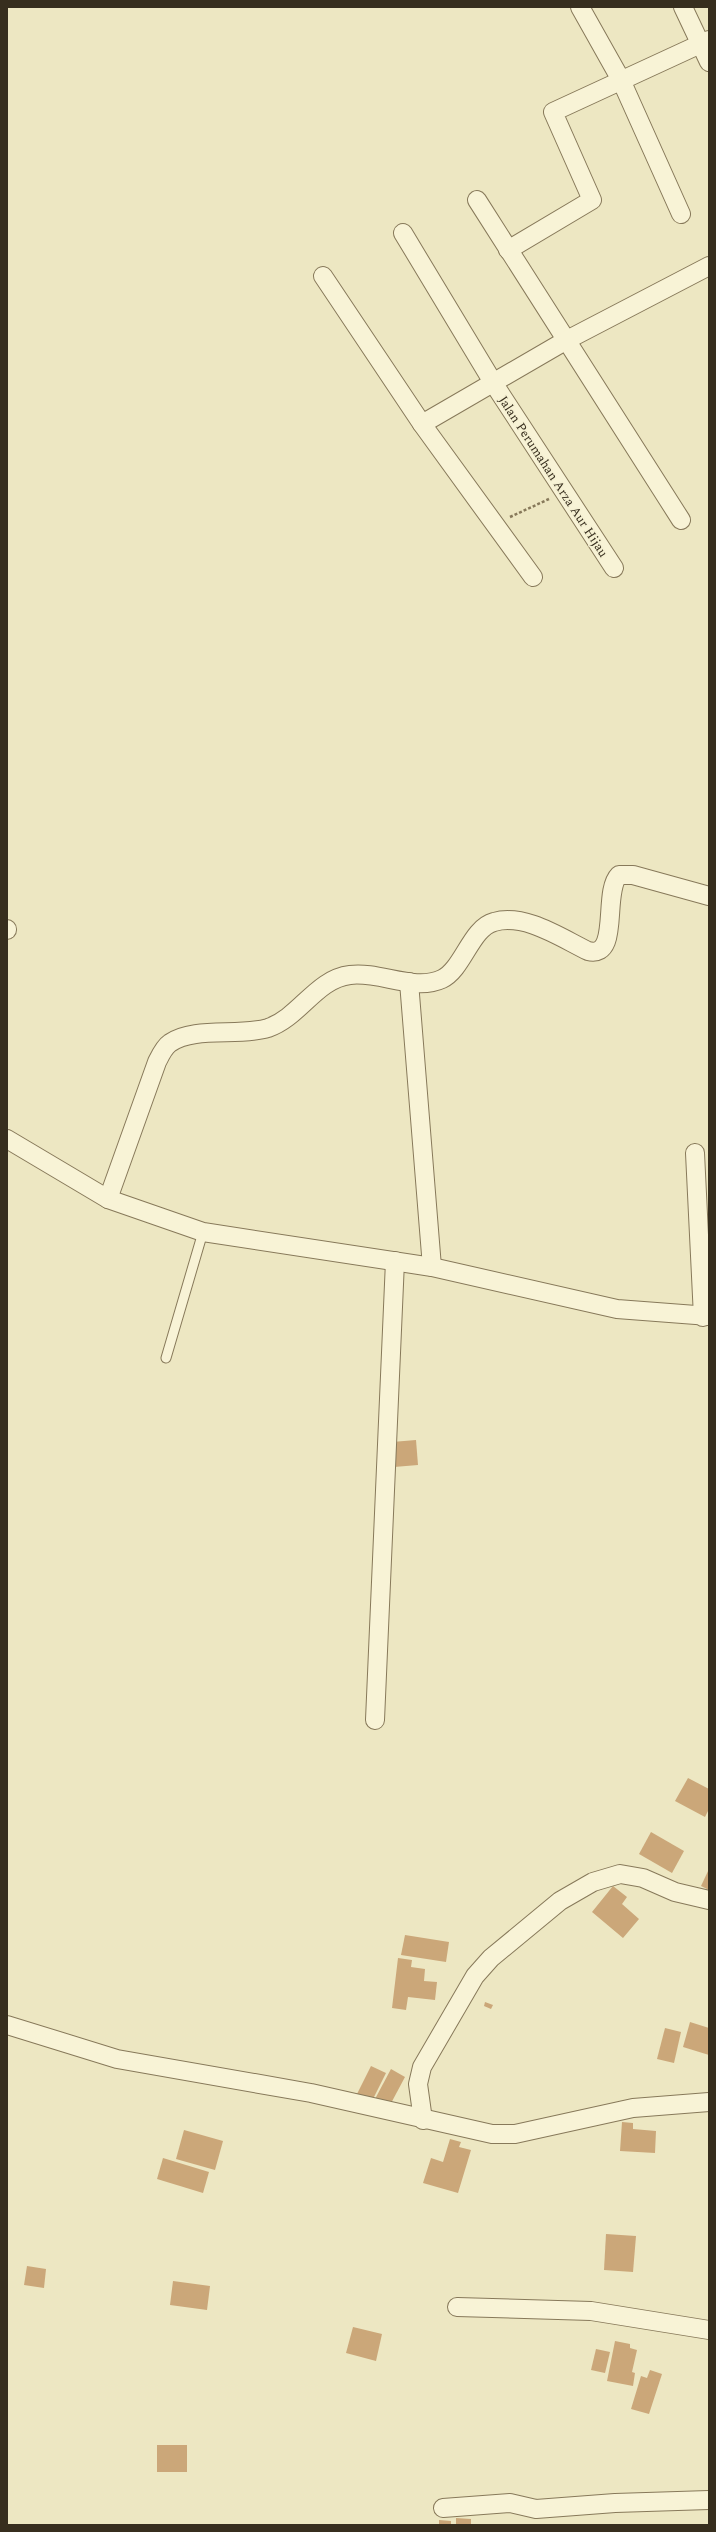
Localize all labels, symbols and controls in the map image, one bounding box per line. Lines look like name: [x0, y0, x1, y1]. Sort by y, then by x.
street label: Jalan Perumahan Arza Aur Hijau: [493, 392, 613, 561]

